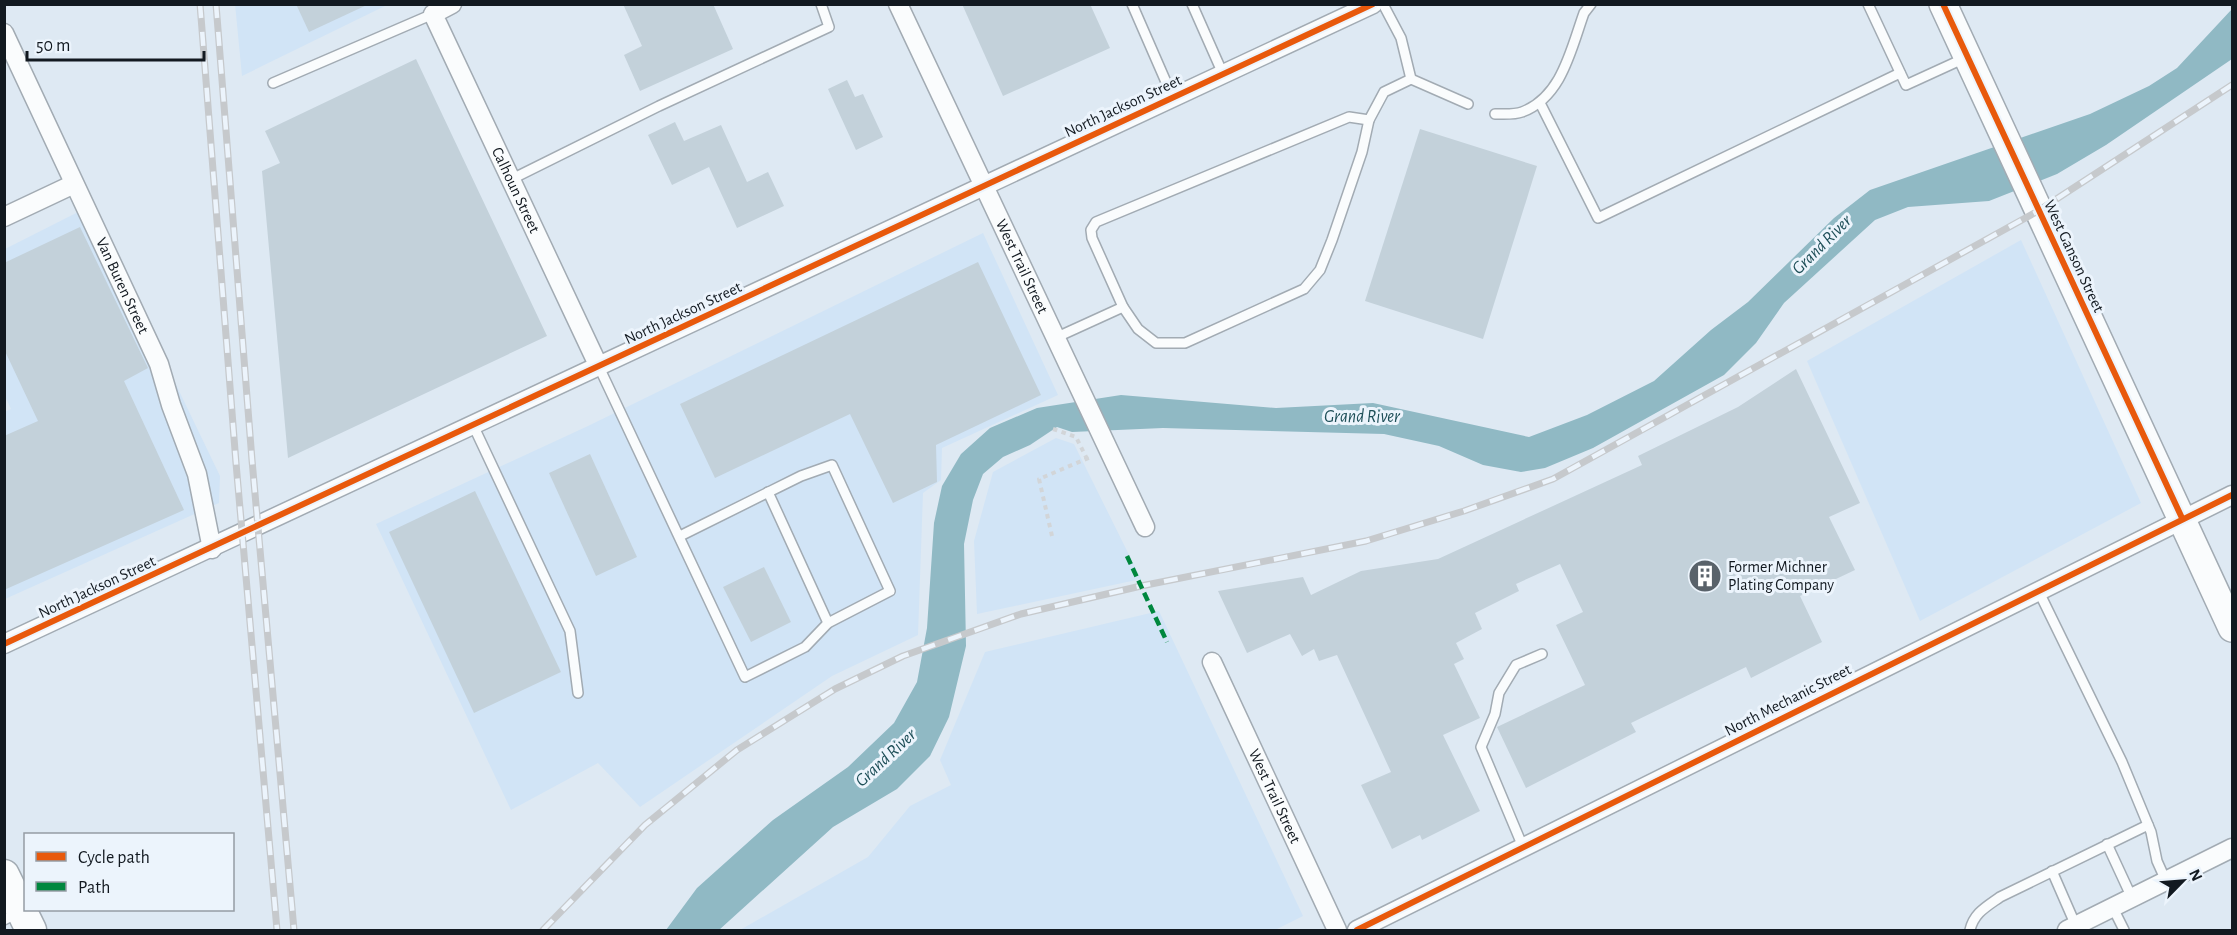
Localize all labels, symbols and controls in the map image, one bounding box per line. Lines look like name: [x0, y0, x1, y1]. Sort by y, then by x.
scale bar: [27, 24, 204, 62]
text: 50 m: [36, 37, 70, 55]
street label: North Jackson Street: [1062, 72, 1184, 140]
street label: Calhoun Street: [489, 145, 543, 235]
street label: West Ganson Street: [2041, 197, 2107, 315]
water label: Grand River: [1789, 211, 1856, 278]
street label: West Trail Street: [993, 217, 1051, 316]
street label: Van Buren Street: [93, 235, 152, 336]
street label: North Jackson Street: [622, 279, 744, 347]
water label: Grand River: [1324, 408, 1401, 426]
street label: North Jackson Street: [36, 553, 158, 621]
building icon: Former Michner Plating Company: [1687, 558, 1723, 594]
place label: Former Michner Plating Company: [1728, 559, 1834, 594]
street label: North Mechanic Street: [1722, 661, 1854, 739]
water label: Grand River: [852, 725, 921, 790]
street label: West Trail Street: [1246, 746, 1303, 846]
legend: [24, 833, 234, 911]
text: Cycle path: [78, 849, 150, 867]
north arrow: [2153, 851, 2213, 911]
text: N: [2186, 867, 2205, 884]
text: Path: [78, 879, 110, 897]

